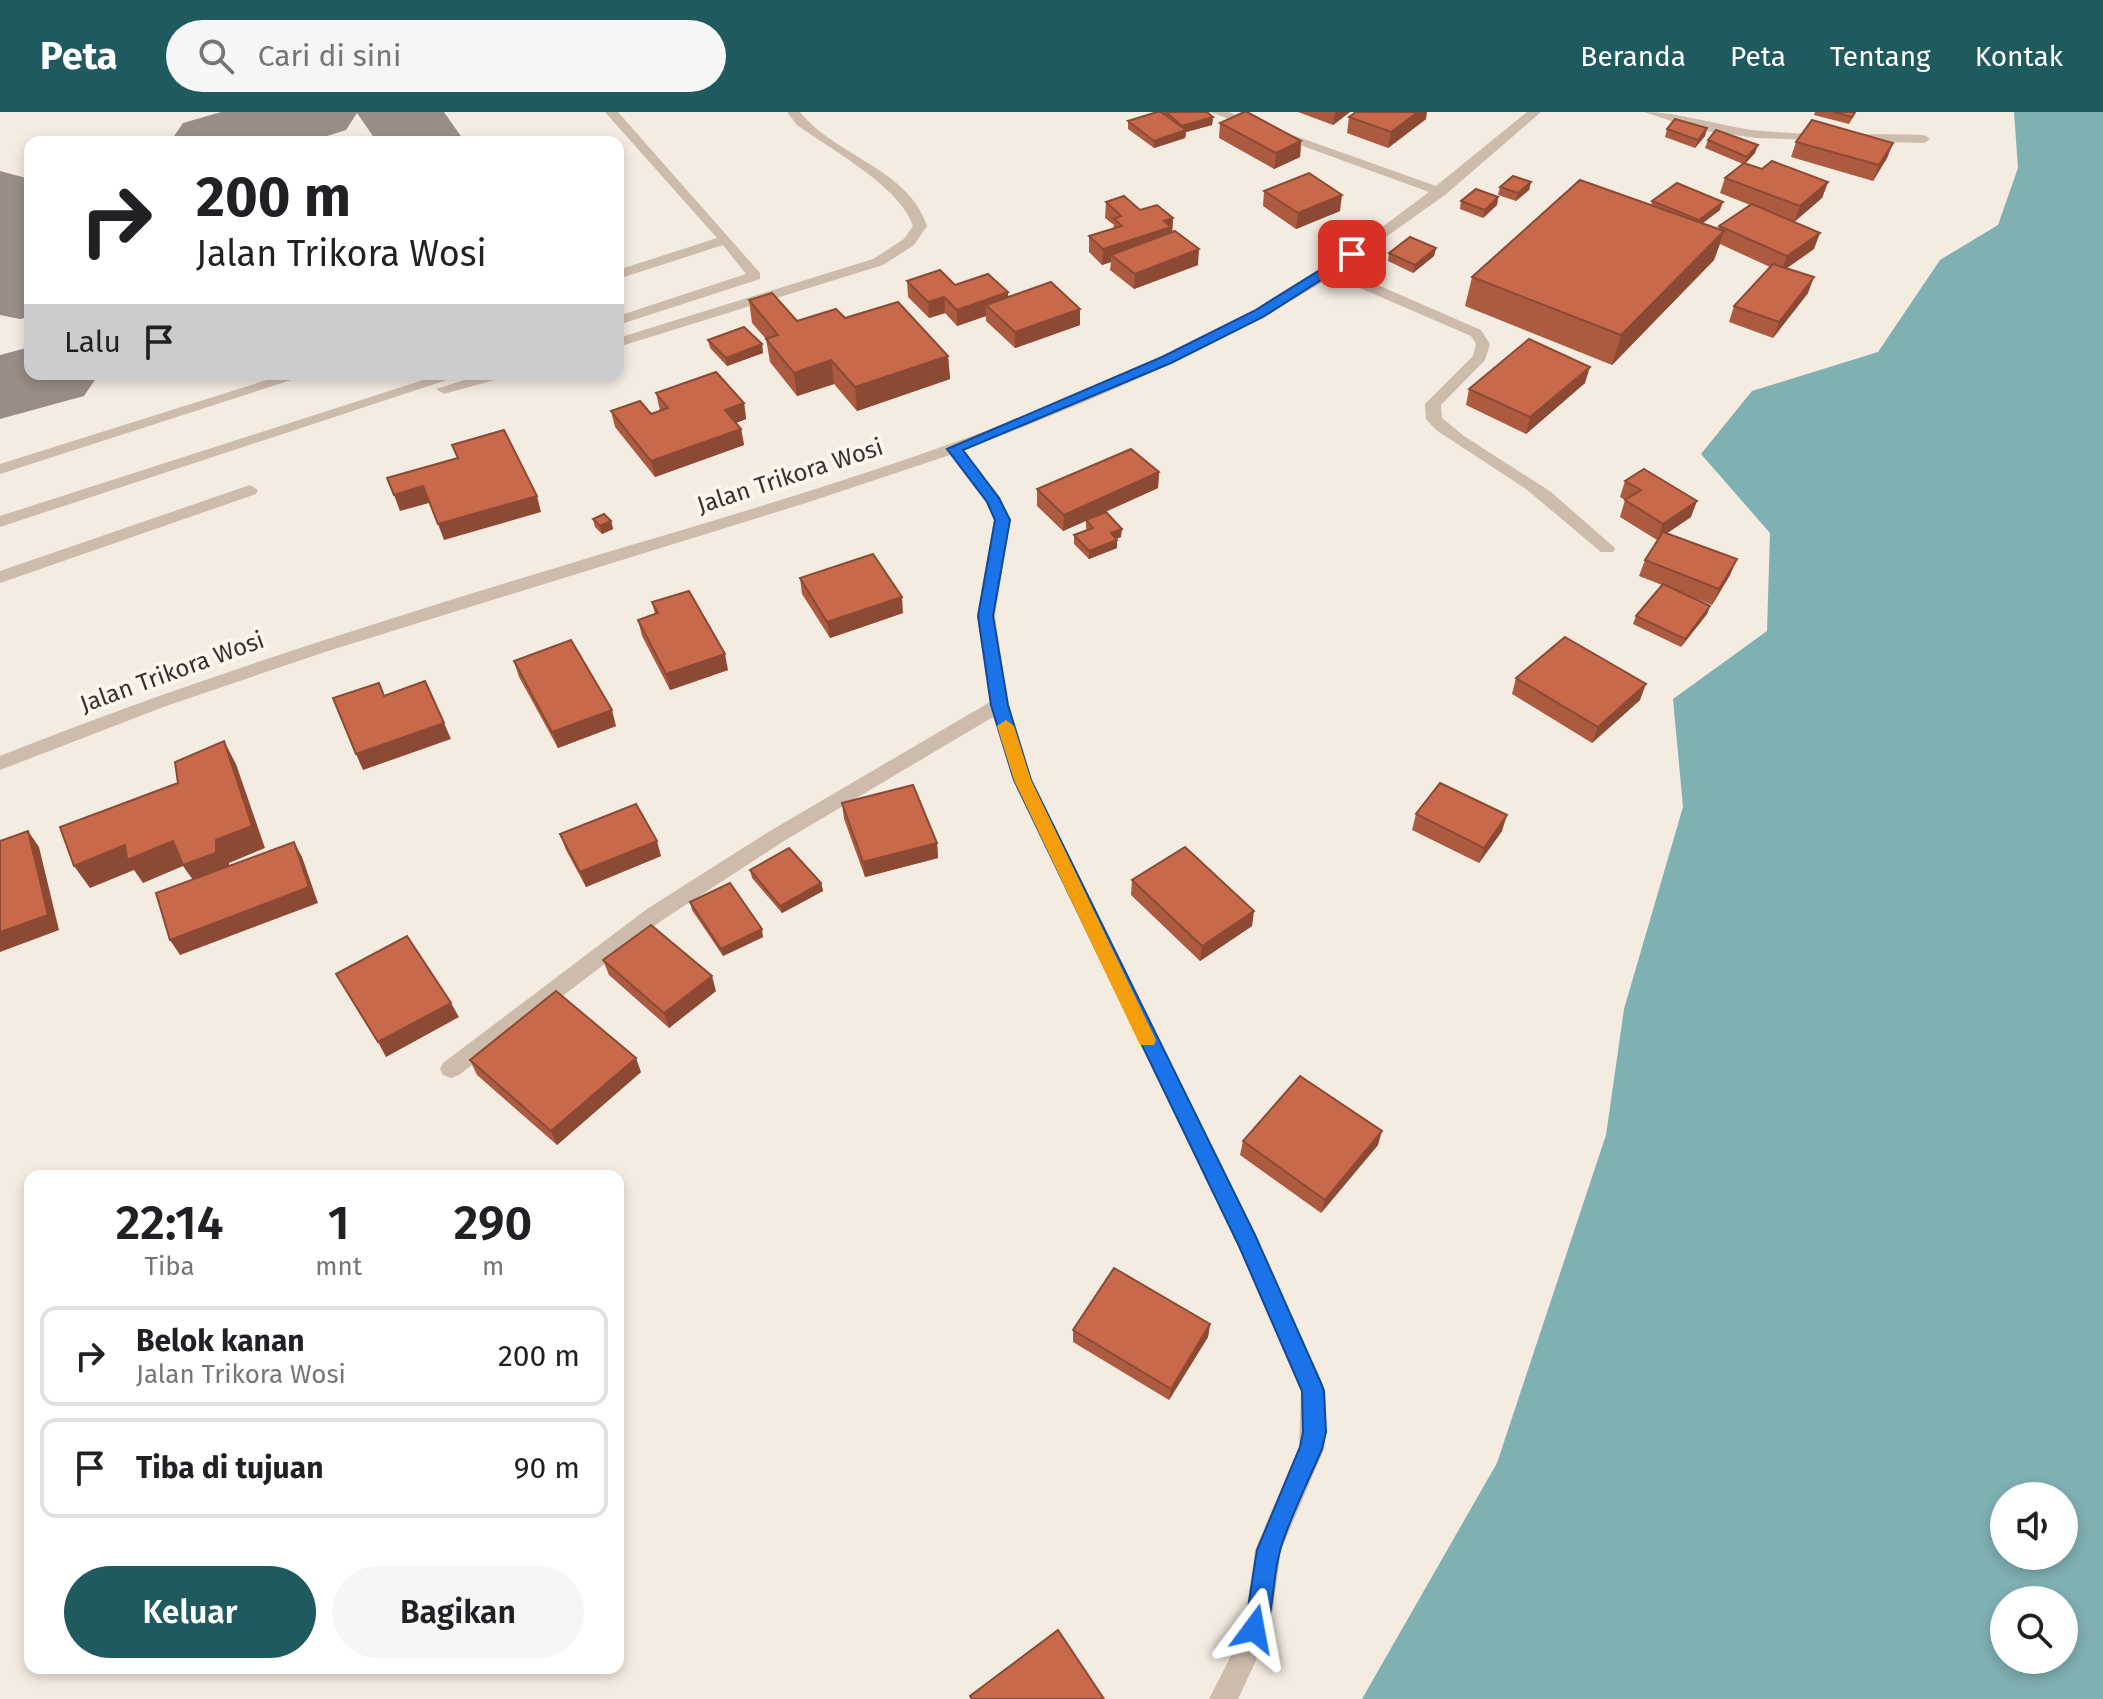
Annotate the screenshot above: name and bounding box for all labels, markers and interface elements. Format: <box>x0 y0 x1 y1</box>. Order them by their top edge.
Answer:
search box <box>166 20 726 92</box>
text: Peta <box>40 33 118 79</box>
icon: search <box>194 34 238 78</box>
text: Cari di sini <box>258 38 401 74</box>
text: Beranda <box>1580 40 1686 73</box>
text: Peta <box>1730 40 1786 73</box>
text: Tentang <box>1830 40 1931 73</box>
text: Kontak <box>1975 40 2063 73</box>
text: 200 m <box>196 164 351 231</box>
icon: right <box>64 168 168 272</box>
pin <box>1318 220 1386 288</box>
text: Jalan Trikora Wosi <box>196 232 487 276</box>
icon: arrive <box>1330 232 1374 276</box>
icon: arrive <box>137 320 181 364</box>
text: Lalu <box>64 324 121 360</box>
street label: Jalan Trikora Wosi <box>694 433 886 519</box>
street label: Jalan Trikora Wosi <box>76 626 268 718</box>
text: 22:14 <box>116 1194 223 1252</box>
text: 1 <box>328 1194 350 1252</box>
text: 290 <box>454 1194 532 1252</box>
text: Tiba <box>145 1251 195 1282</box>
text: mnt <box>315 1251 362 1282</box>
text: m <box>482 1251 504 1282</box>
text: Belok kanan <box>136 1323 305 1359</box>
icon: right <box>68 1334 112 1378</box>
text: 200 m <box>498 1338 580 1374</box>
text: Jalan Trikora Wosi <box>136 1359 346 1390</box>
icon: arrive <box>68 1446 112 1490</box>
text: Tiba di tujuan <box>136 1450 323 1486</box>
text: 90 m <box>514 1450 580 1486</box>
map controls <box>1990 1482 2078 1674</box>
button: sound <box>1990 1482 2078 1570</box>
button: Keluar <box>64 1566 316 1658</box>
button: Bagikan <box>332 1566 584 1658</box>
button: search <box>1990 1586 2078 1674</box>
position arrow <box>1212 1587 1296 1671</box>

